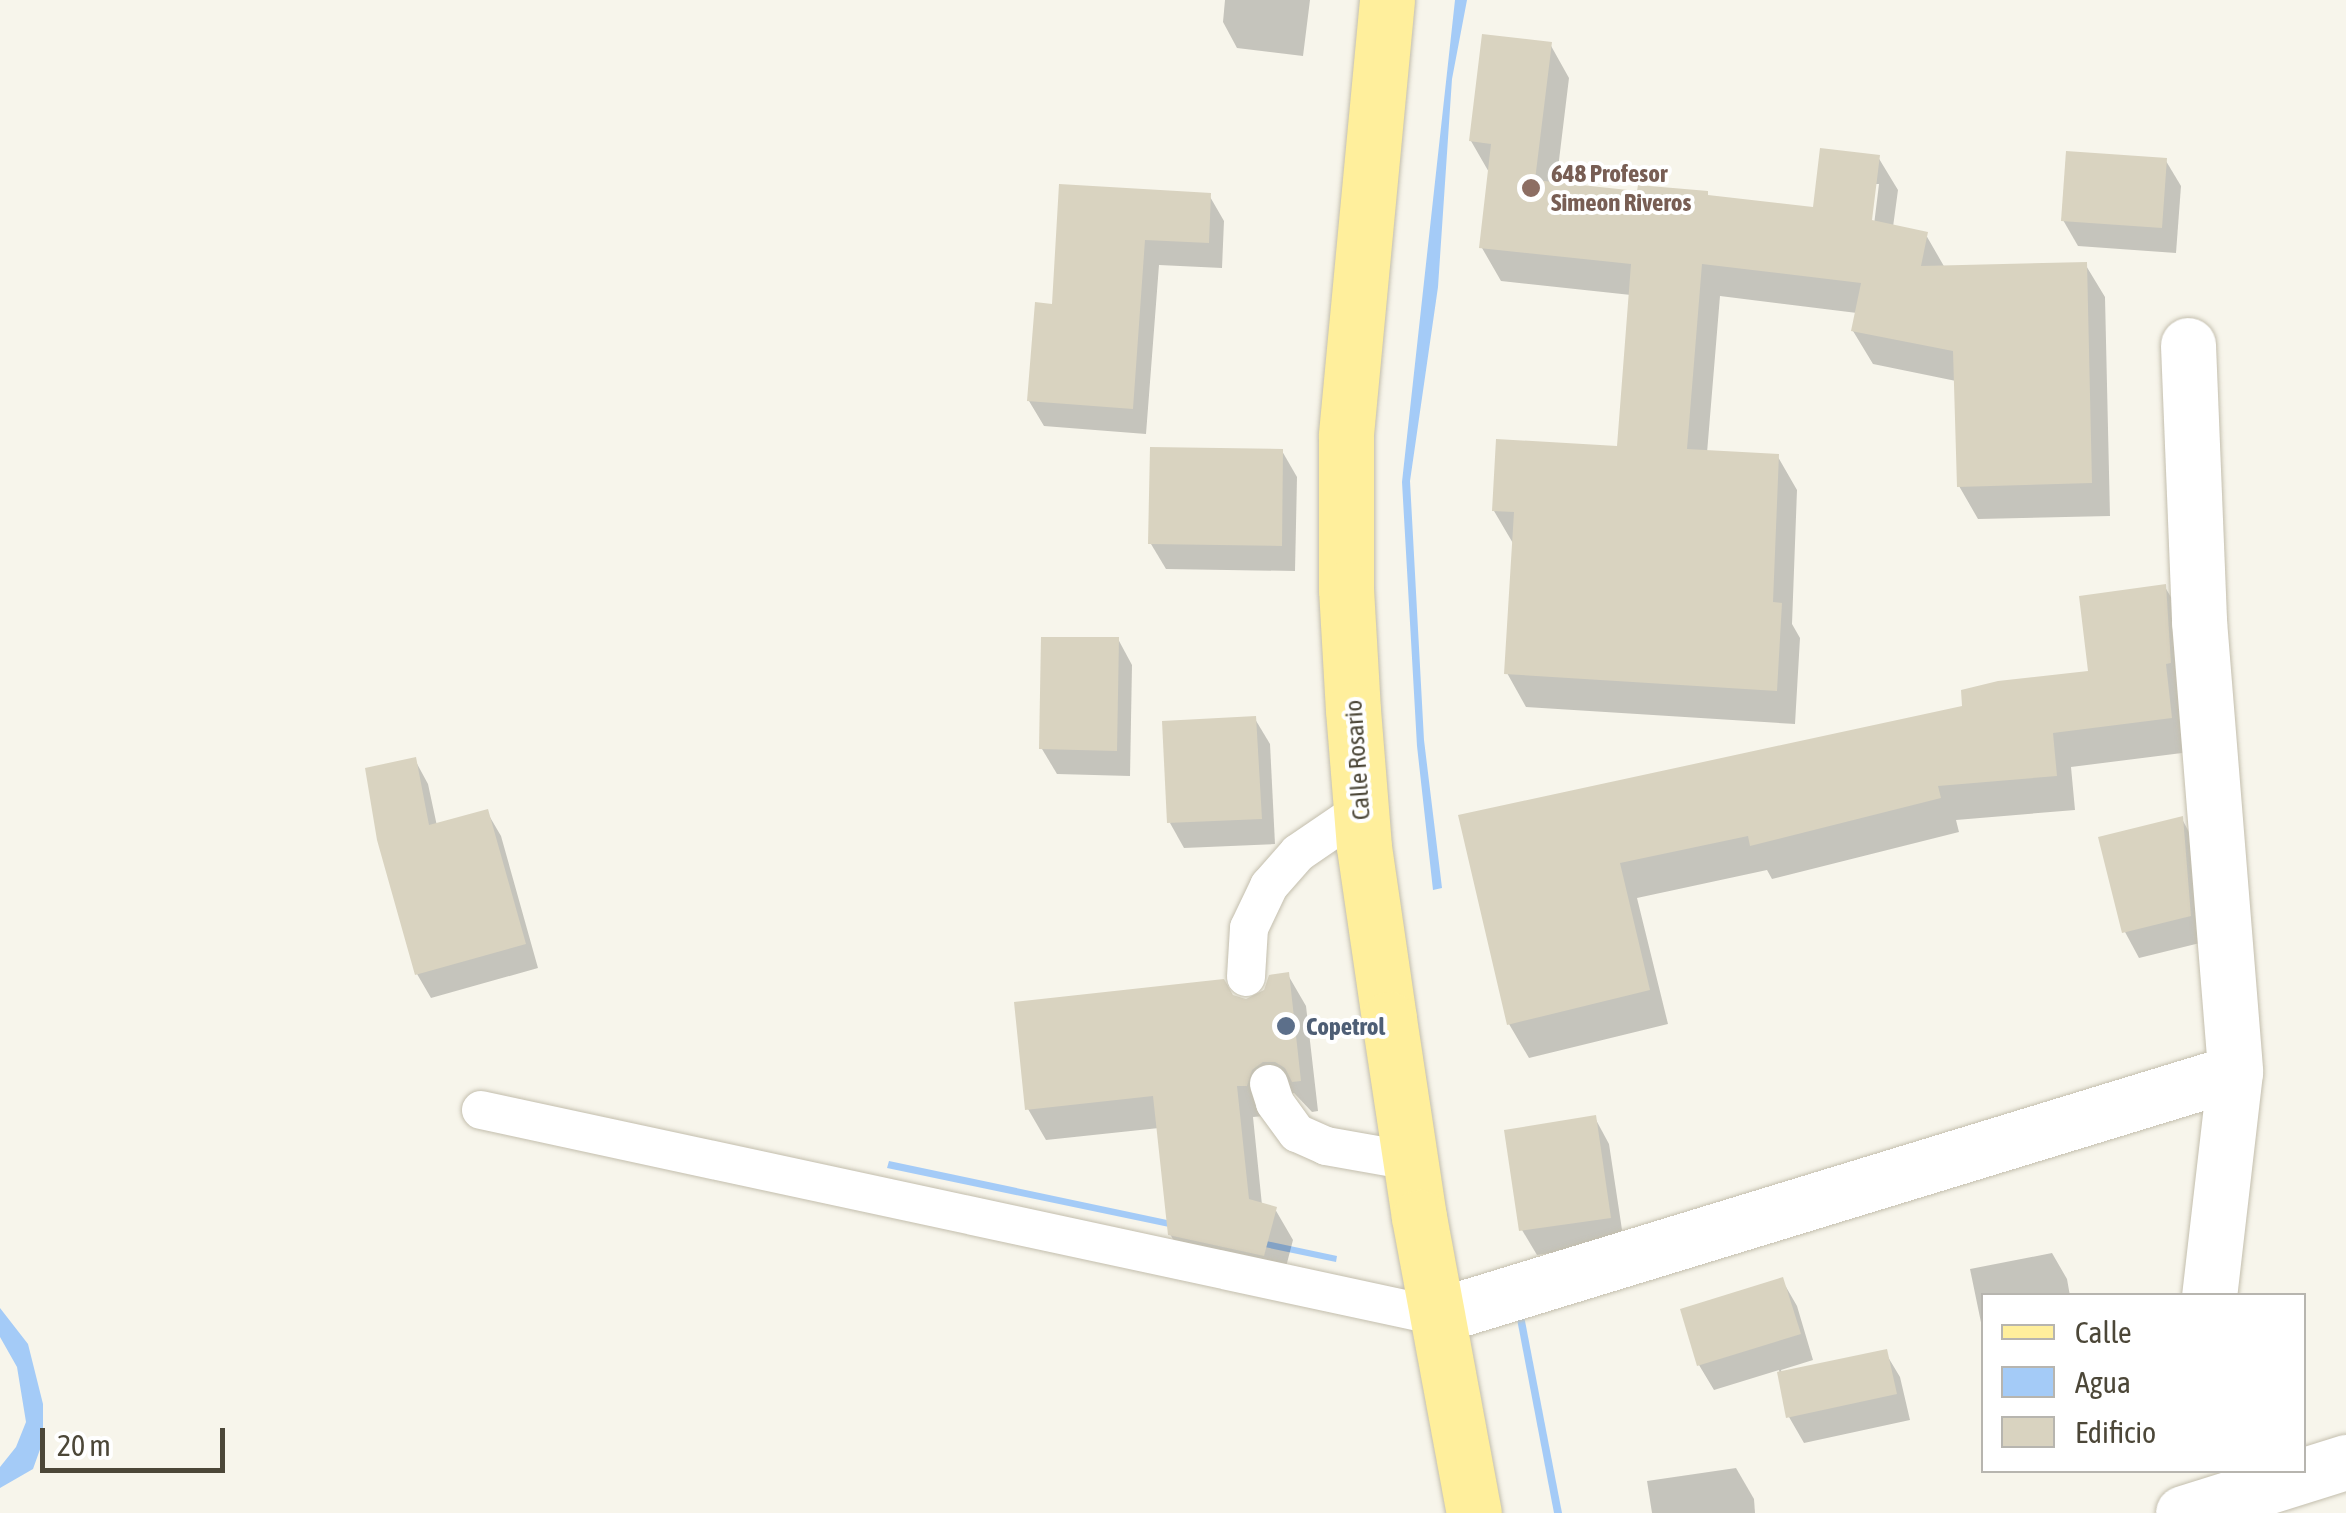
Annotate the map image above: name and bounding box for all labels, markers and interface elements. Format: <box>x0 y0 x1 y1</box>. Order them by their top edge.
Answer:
place label: 648 Profesor Simeon Riveros <box>1551 159 1691 218</box>
marker: 648 Profesor Simeon Riveros <box>1520 177 1542 199</box>
street label: Calle Rosario <box>1338 699 1376 821</box>
place label: Copetrol <box>1306 1011 1385 1041</box>
marker: Copetrol <box>1275 1015 1297 1037</box>
legend <box>1981 1293 2306 1473</box>
text: Calle <box>2075 1315 2132 1349</box>
text: Agua <box>2075 1365 2131 1399</box>
scale bar <box>45 1408 230 1470</box>
text: Edificio <box>2075 1415 2156 1449</box>
text: 20 m <box>57 1428 111 1462</box>

